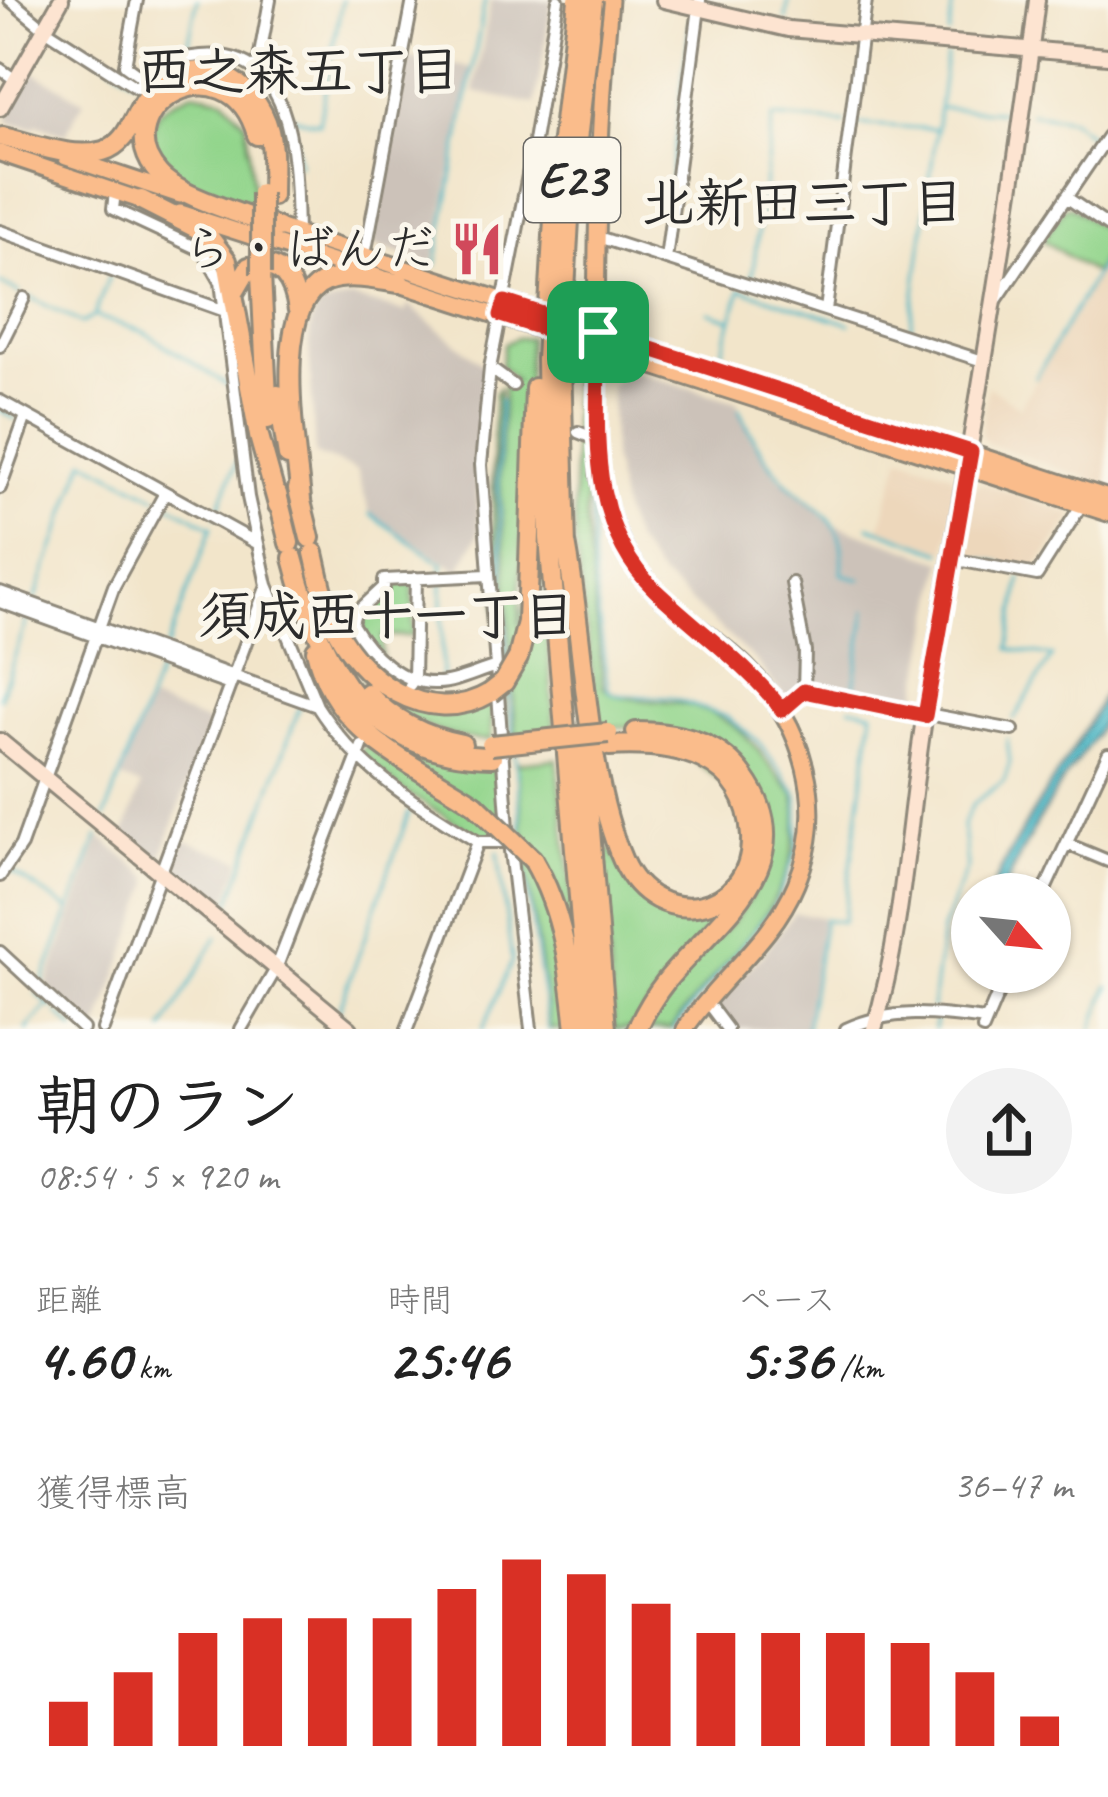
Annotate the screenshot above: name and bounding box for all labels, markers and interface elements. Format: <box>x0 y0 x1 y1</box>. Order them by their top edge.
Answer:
district label: 西之森五丁目 <box>137 37 461 105</box>
road number: E23 <box>524 138 620 222</box>
district label: 北新田三丁目 <box>641 169 965 237</box>
place label: ら・ばんだ <box>182 217 437 281</box>
restaurant icon: ら・ばんだ <box>448 220 506 278</box>
pin <box>547 281 649 383</box>
icon: arrive <box>565 299 631 365</box>
district label: 須成西十一丁目 <box>198 582 576 650</box>
north arrow <box>951 873 1071 993</box>
map controls <box>951 873 1071 993</box>
text: 朝のラン <box>36 1065 300 1148</box>
button: share <box>946 1068 1072 1194</box>
text: 08:54 · 5 × 920 m <box>36 1152 278 1201</box>
text: 距離 <box>36 1279 102 1321</box>
text: 時間 <box>387 1279 453 1321</box>
text: ペース <box>739 1279 836 1321</box>
text: 4.60 <box>36 1321 130 1397</box>
text: 25:46 <box>387 1321 508 1397</box>
text: 5:36 <box>739 1321 832 1397</box>
text: km <box>130 1347 170 1389</box>
text: /km <box>832 1347 883 1389</box>
text: 36–47 m <box>953 1461 1072 1510</box>
text: 獲得標高 <box>36 1469 192 1518</box>

